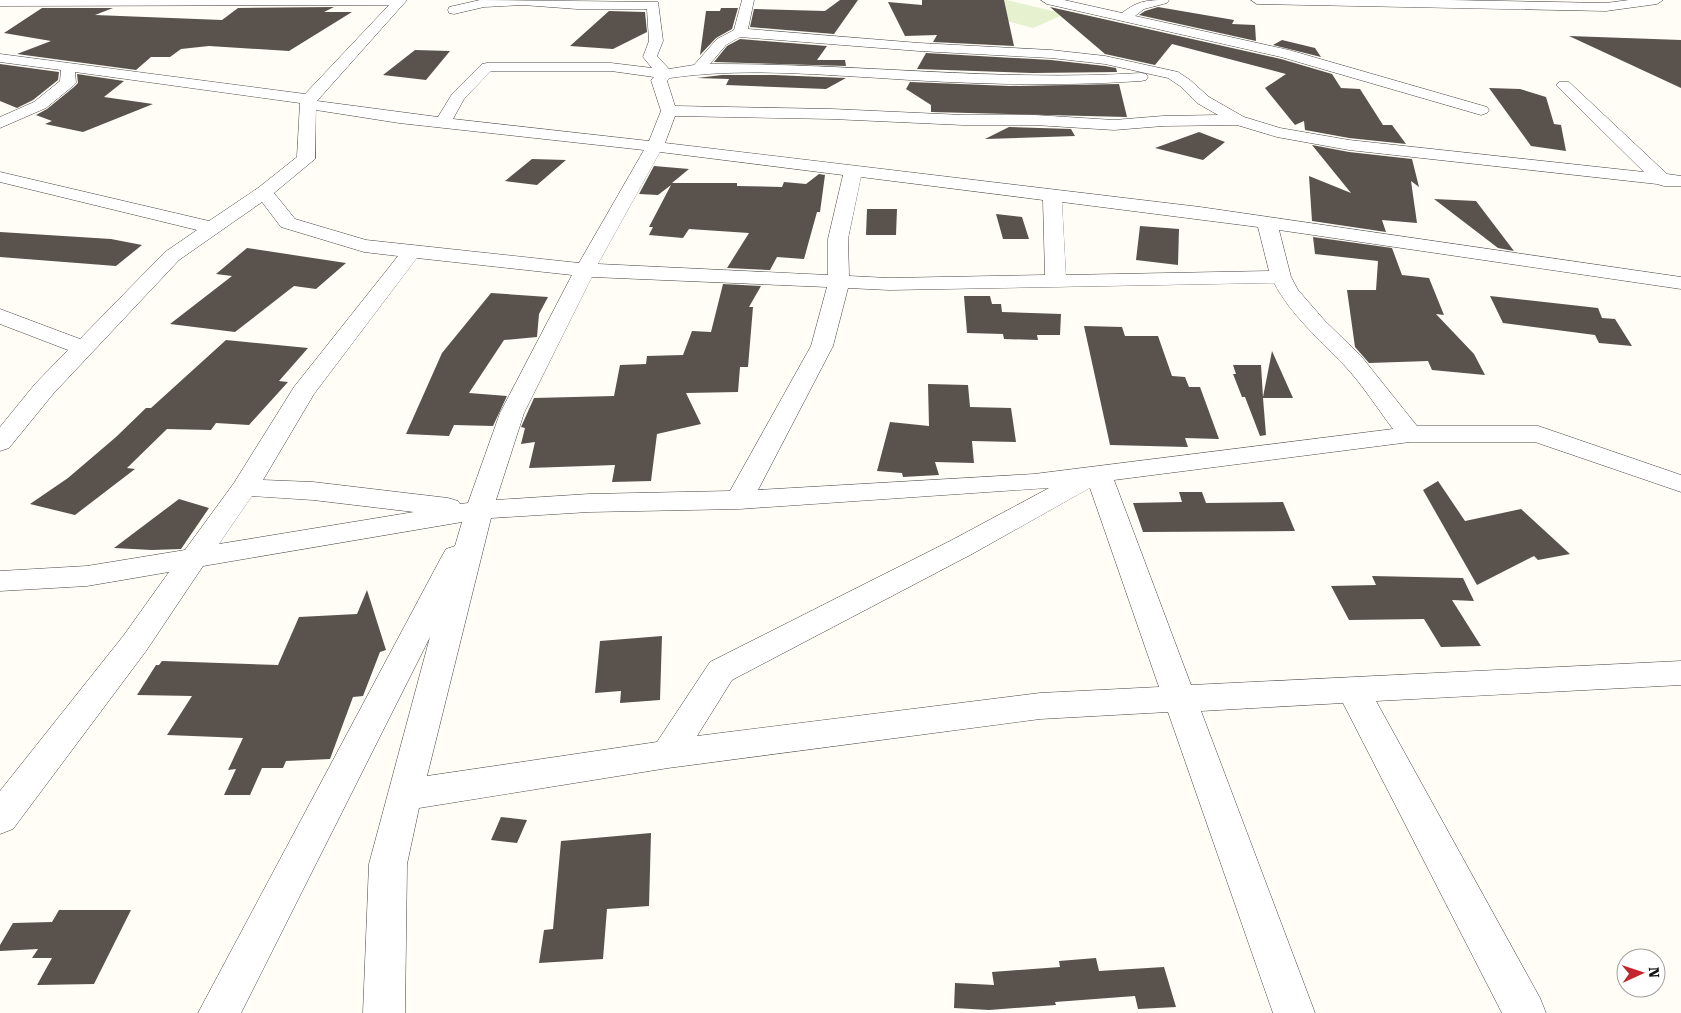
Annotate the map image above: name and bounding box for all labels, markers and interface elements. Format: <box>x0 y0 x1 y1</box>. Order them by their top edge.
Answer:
north arrow <box>1616 948 1666 998</box>
text: N <box>1646 967 1662 978</box>

